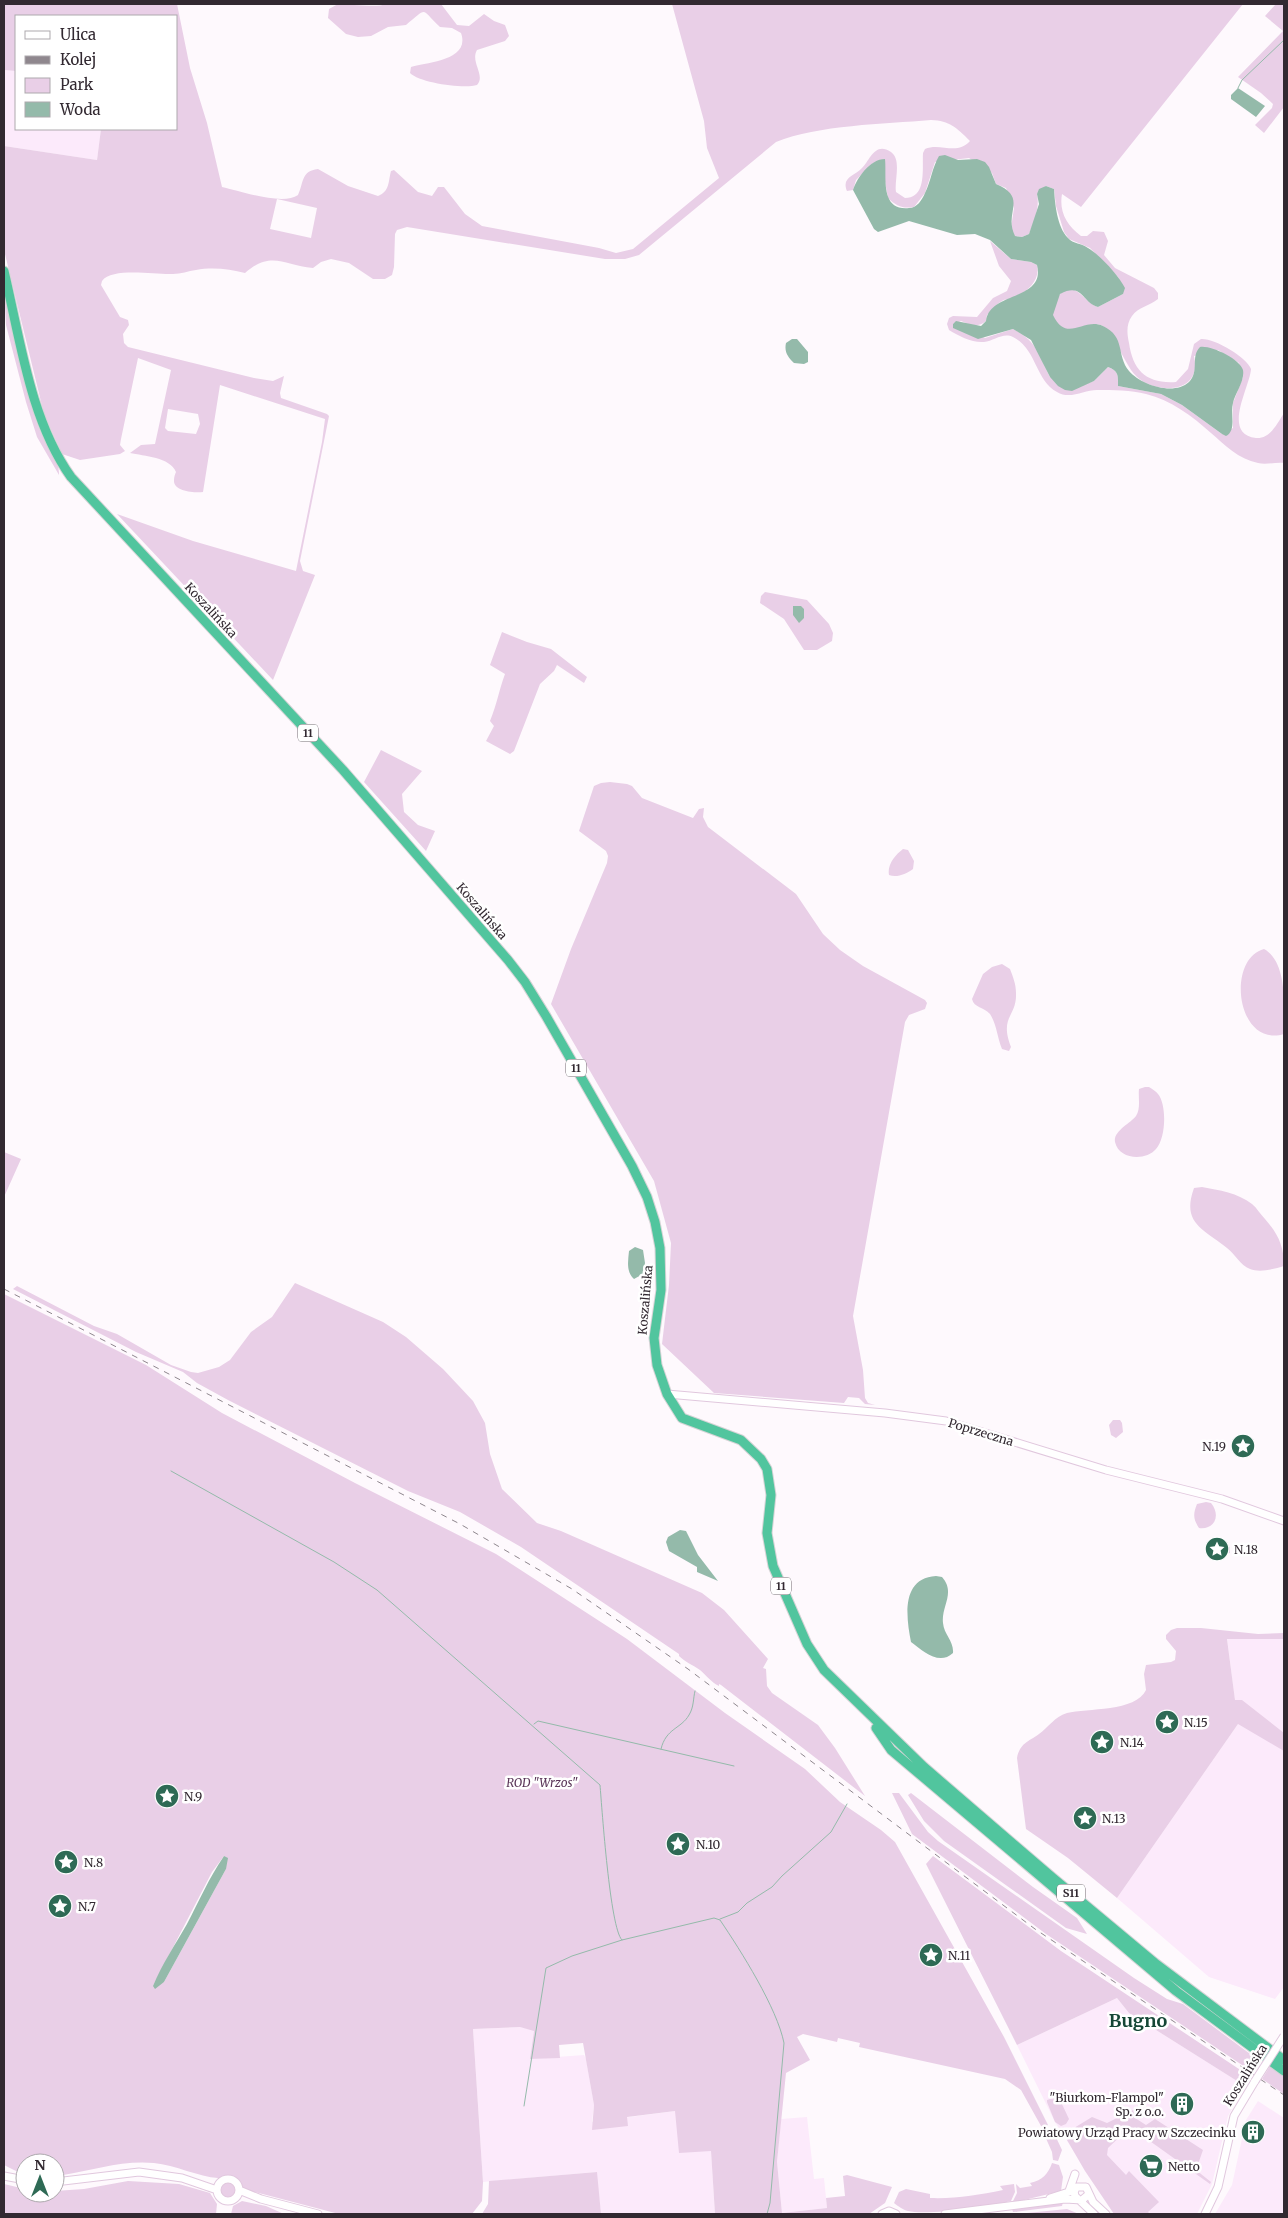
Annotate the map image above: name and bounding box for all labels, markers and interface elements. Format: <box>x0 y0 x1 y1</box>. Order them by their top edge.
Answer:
legend <box>15 15 178 130</box>
text: Ulica <box>60 25 96 44</box>
text: Kolej <box>60 50 96 69</box>
text: Park <box>60 75 94 94</box>
text: Woda <box>59 100 101 119</box>
street label: Koszalińska <box>182 579 241 641</box>
road number: 11 <box>298 724 318 741</box>
street label: Koszalińska <box>453 880 511 943</box>
road number: 11 <box>566 1060 586 1076</box>
street label: Koszalińska <box>634 1264 656 1335</box>
street label: Poprzeczna <box>947 1415 1016 1449</box>
place icon: N.19 <box>1230 1433 1256 1459</box>
place label: N.19 <box>1202 1439 1226 1454</box>
place icon: N.18 <box>1204 1536 1230 1562</box>
place label: N.18 <box>1234 1542 1258 1557</box>
road number: 11 <box>771 1578 791 1594</box>
place icon: N.15 <box>1154 1709 1180 1735</box>
place label: N.15 <box>1184 1715 1208 1730</box>
place icon: N.14 <box>1089 1729 1115 1755</box>
place label: N.14 <box>1120 1735 1144 1750</box>
park label: ROD "Wrzos" <box>506 1775 578 1790</box>
place icon: N.9 <box>154 1783 180 1809</box>
place label: N.9 <box>184 1789 202 1804</box>
place icon: N.13 <box>1072 1805 1098 1831</box>
place label: N.13 <box>1102 1811 1126 1826</box>
place icon: N.10 <box>665 1831 691 1857</box>
place label: N.10 <box>696 1837 721 1852</box>
place icon: N.8 <box>53 1849 79 1875</box>
place label: N.8 <box>84 1855 103 1870</box>
road number: S11 <box>1057 1885 1085 1902</box>
place icon: N.7 <box>47 1893 73 1919</box>
place label: N.7 <box>78 1899 96 1914</box>
place icon: N.11 <box>918 1942 944 1968</box>
place label: N.11 <box>948 1948 971 1963</box>
district label: Bugno <box>1109 2009 1167 2032</box>
street label: Koszalińska <box>1220 2041 1270 2109</box>
place label: "Biurkom-Flampol" Sp. z o.o. <box>1050 2090 1164 2119</box>
building icon: "Biurkom-Flampol" Sp. z o.o. <box>1169 2091 1195 2117</box>
building icon: Powiatowy Urząd Pracy w Szczecinku <box>1240 2119 1266 2145</box>
place label: Powiatowy Urząd Pracy w Szczecinku <box>1018 2125 1236 2140</box>
north arrow <box>15 2153 65 2203</box>
supermarket icon: Netto <box>1138 2153 1164 2179</box>
text: N <box>34 2156 46 2174</box>
place label: Netto <box>1168 2159 1200 2174</box>

